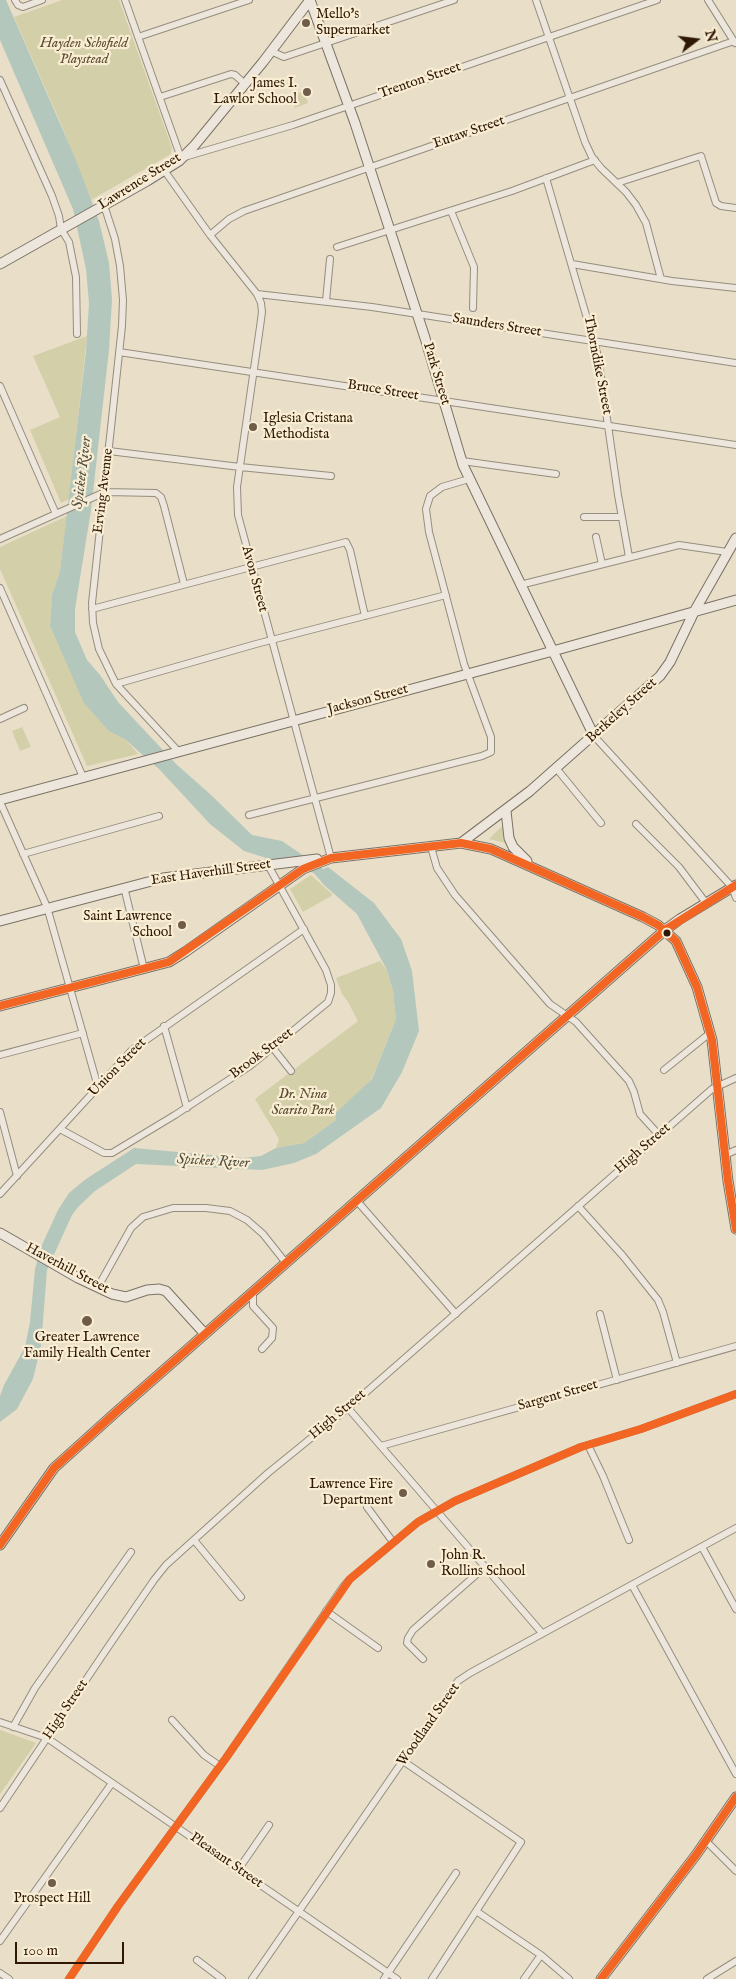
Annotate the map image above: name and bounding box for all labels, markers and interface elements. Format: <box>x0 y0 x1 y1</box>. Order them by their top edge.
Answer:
place label: Mello's Supermarket <box>316 7 390 40</box>
north arrow <box>671 15 721 65</box>
marker: Mello's Supermarket <box>300 17 312 29</box>
text: N <box>700 28 721 44</box>
park label: Hayden Schofield Playstead <box>40 36 128 68</box>
street label: Trenton Street <box>377 59 463 103</box>
place label: James I. Lawlor School <box>213 76 297 108</box>
marker: James I. Lawlor School <box>301 86 313 98</box>
street label: Eutaw Street <box>431 113 507 153</box>
street label: Lawrence Street <box>96 150 184 214</box>
street label: Saunders Street <box>451 311 543 341</box>
street label: Thorndike Street <box>579 314 615 416</box>
street label: Park Street <box>419 341 453 407</box>
street label: Bruce Street <box>346 377 420 405</box>
place label: Iglesia Cristana Methodista <box>263 411 353 444</box>
marker: Iglesia Cristana Methodista <box>247 421 259 433</box>
water label: Spicket River <box>70 436 96 510</box>
street label: Erving Avenue <box>90 447 118 535</box>
street label: Avon Street <box>237 544 271 614</box>
street label: Berkeley Street <box>583 675 661 747</box>
street label: Jackson Street <box>326 681 410 719</box>
street label: East Haverhill Street <box>150 856 272 890</box>
place label: Saint Lawrence School <box>83 909 172 942</box>
marker: Saint Lawrence School <box>176 919 188 931</box>
unlabelled marker <box>662 928 672 938</box>
street label: Brook Street <box>227 1025 297 1083</box>
street label: Union Street <box>86 1035 150 1101</box>
park label: Dr. Nina Scarito Park <box>271 1087 335 1120</box>
street label: High Street <box>612 1120 674 1178</box>
water label: Spicket River <box>176 1151 250 1173</box>
street label: Haverhill Street <box>22 1240 112 1298</box>
marker: Greater Lawrence Family Health Center <box>80 1314 94 1328</box>
place label: Greater Lawrence Family Health Center <box>24 1330 150 1362</box>
street label: Sargent Street <box>516 1377 600 1415</box>
street label: High Street <box>306 1387 370 1443</box>
place label: Lawrence Fire Department <box>309 1477 393 1510</box>
marker: Lawrence Fire Department <box>397 1487 409 1499</box>
place label: John R. Rollins School <box>441 1548 525 1580</box>
marker: John R. Rollins School <box>425 1558 437 1570</box>
street label: High Street <box>40 1677 92 1743</box>
street label: Woodland Street <box>394 1680 464 1770</box>
street label: Pleasant Street <box>186 1830 266 1892</box>
marker: Prospect Hill <box>46 1877 58 1889</box>
place label: Prospect Hill <box>13 1891 91 1907</box>
scale bar <box>18 1932 126 1964</box>
text: 100 m <box>23 1941 58 1960</box>

